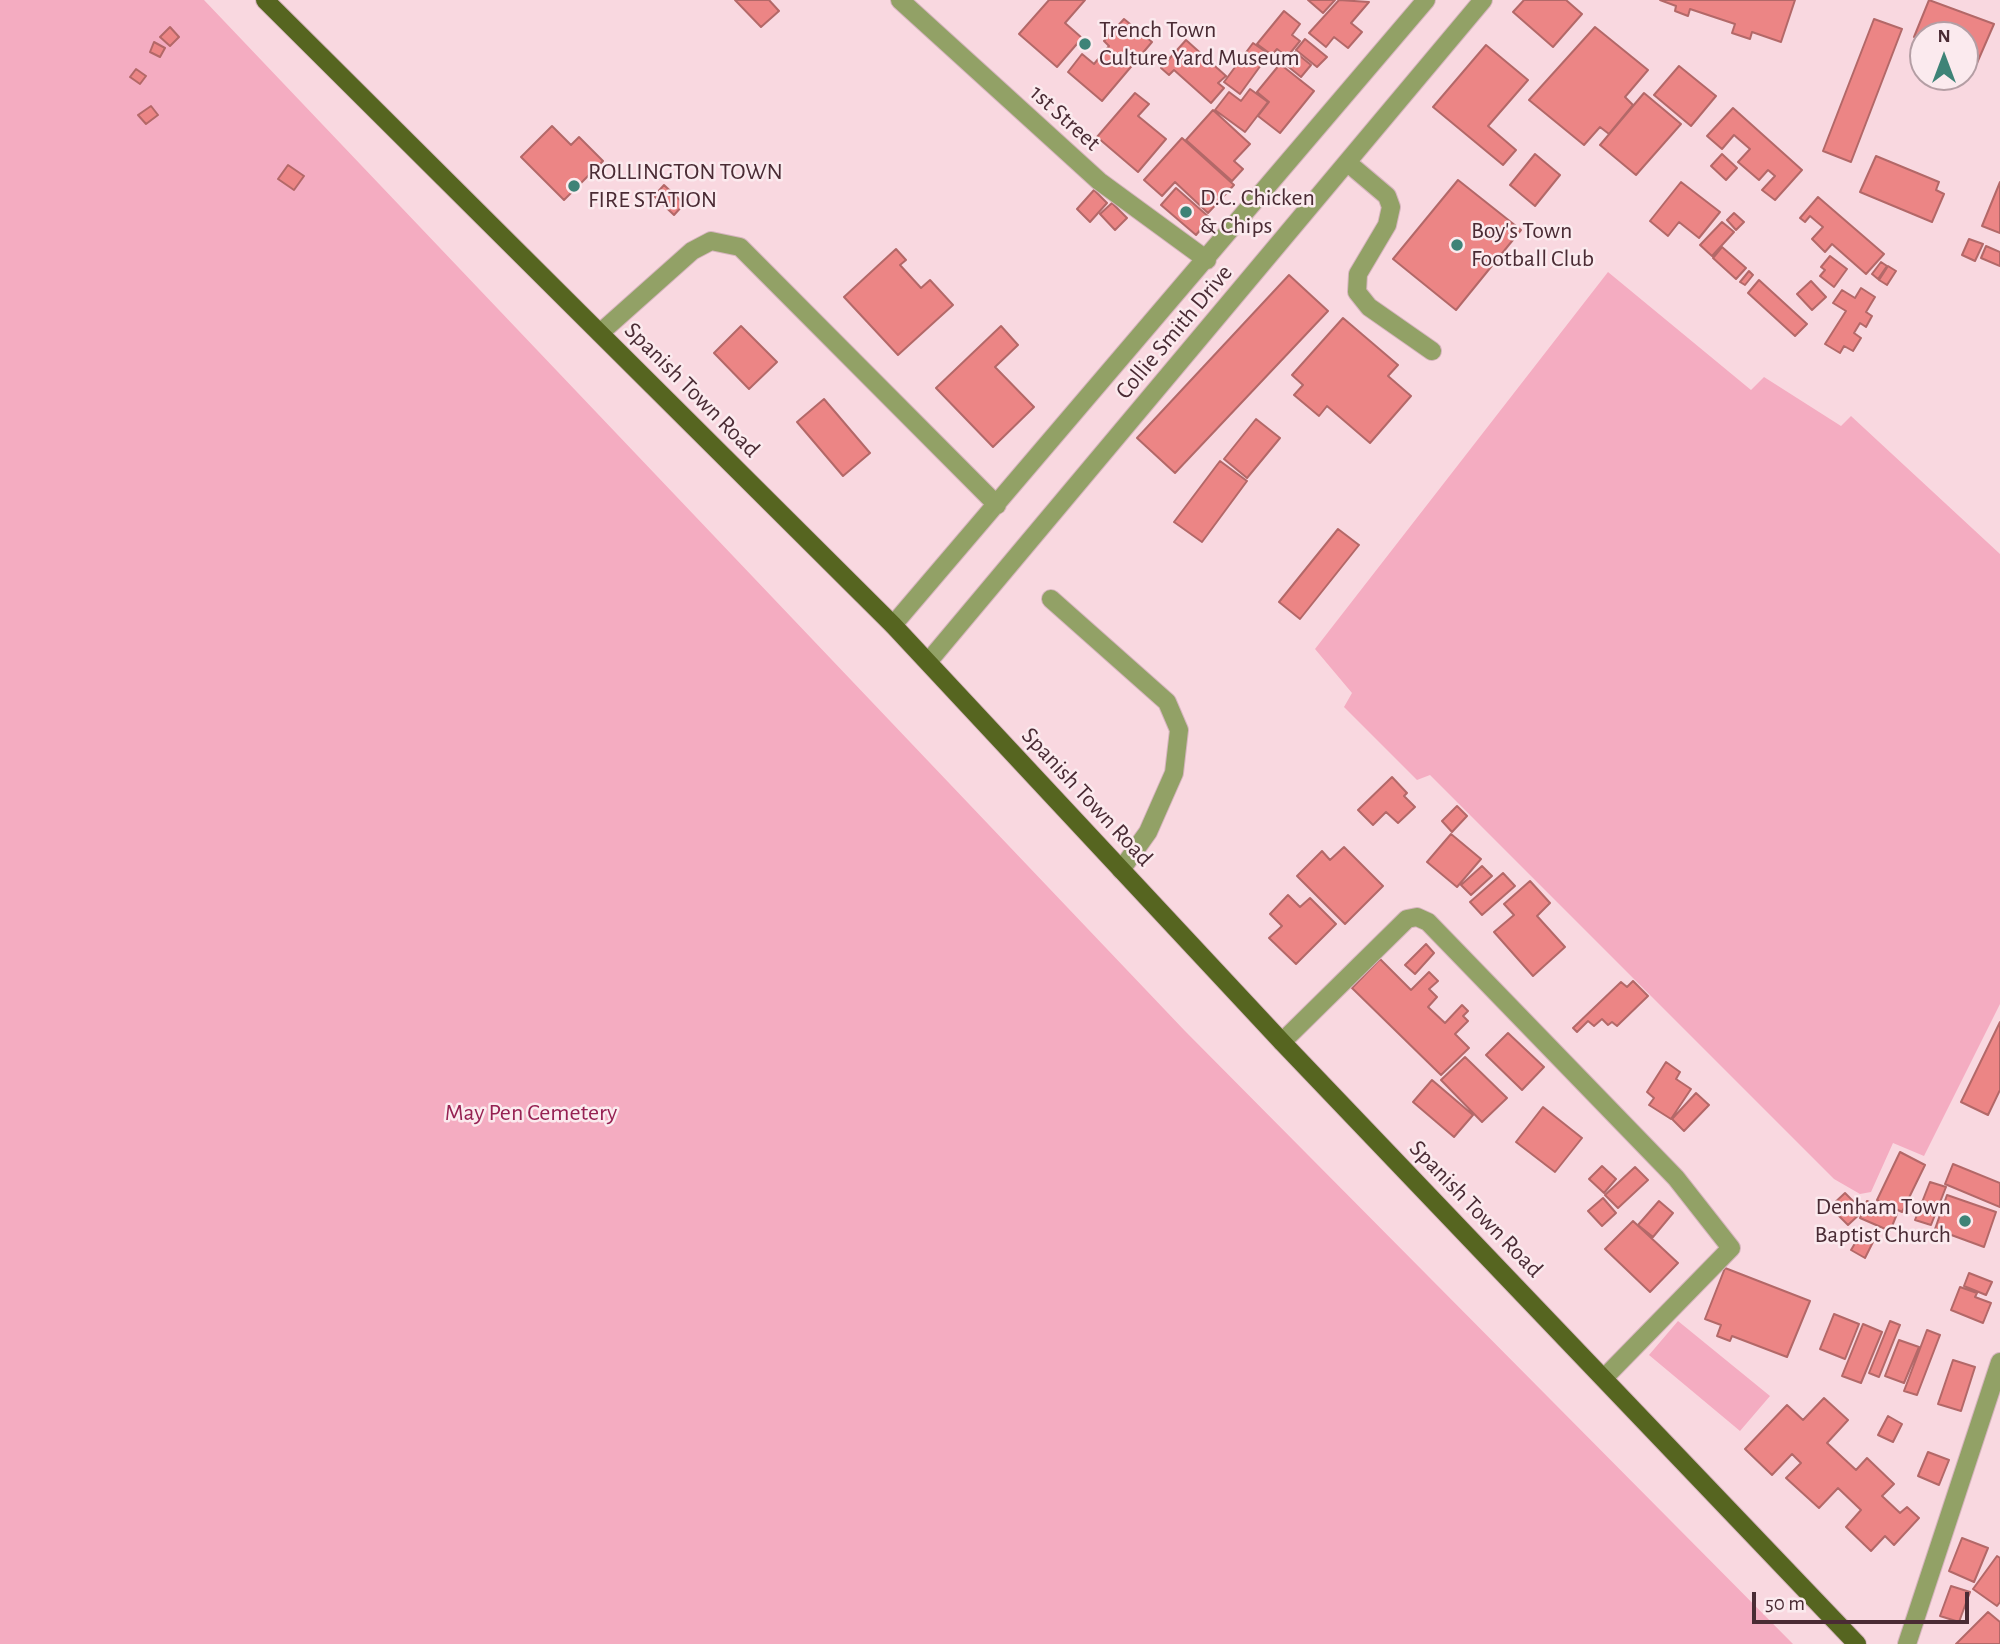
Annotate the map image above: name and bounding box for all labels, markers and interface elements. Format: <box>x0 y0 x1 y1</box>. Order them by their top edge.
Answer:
place label: Trench Town Culture Yard Museum <box>1099 16 1300 72</box>
north arrow <box>1909 21 1979 91</box>
text: N <box>1937 27 1951 46</box>
marker: Trench Town Culture Yard Museum <box>1077 36 1093 52</box>
street label: 1st Street <box>1024 79 1106 157</box>
place label: ROLLINGTON TOWN FIRE STATION <box>588 158 783 214</box>
marker: ROLLINGTON TOWN FIRE STATION <box>566 178 582 194</box>
place label: D.C. Chicken & Chips <box>1200 184 1315 240</box>
marker: D.C. Chicken & Chips <box>1178 204 1194 220</box>
place label: Boy's Town Football Club <box>1471 217 1594 273</box>
marker: Boy's Town Football Club <box>1449 237 1465 253</box>
street label: Collie Smith Drive <box>1109 259 1239 405</box>
street label: Spanish Town Road <box>618 316 766 464</box>
street label: Spanish Town Road <box>1015 721 1159 873</box>
park label: May Pen Cemetery <box>445 1099 617 1127</box>
street label: Spanish Town Road <box>1403 1134 1549 1284</box>
place label: Denham Town Baptist Church <box>1814 1193 1951 1249</box>
marker: Denham Town Baptist Church <box>1957 1213 1973 1229</box>
scale bar <box>1755 1578 1972 1622</box>
text: 50 m <box>1765 1593 1805 1614</box>

